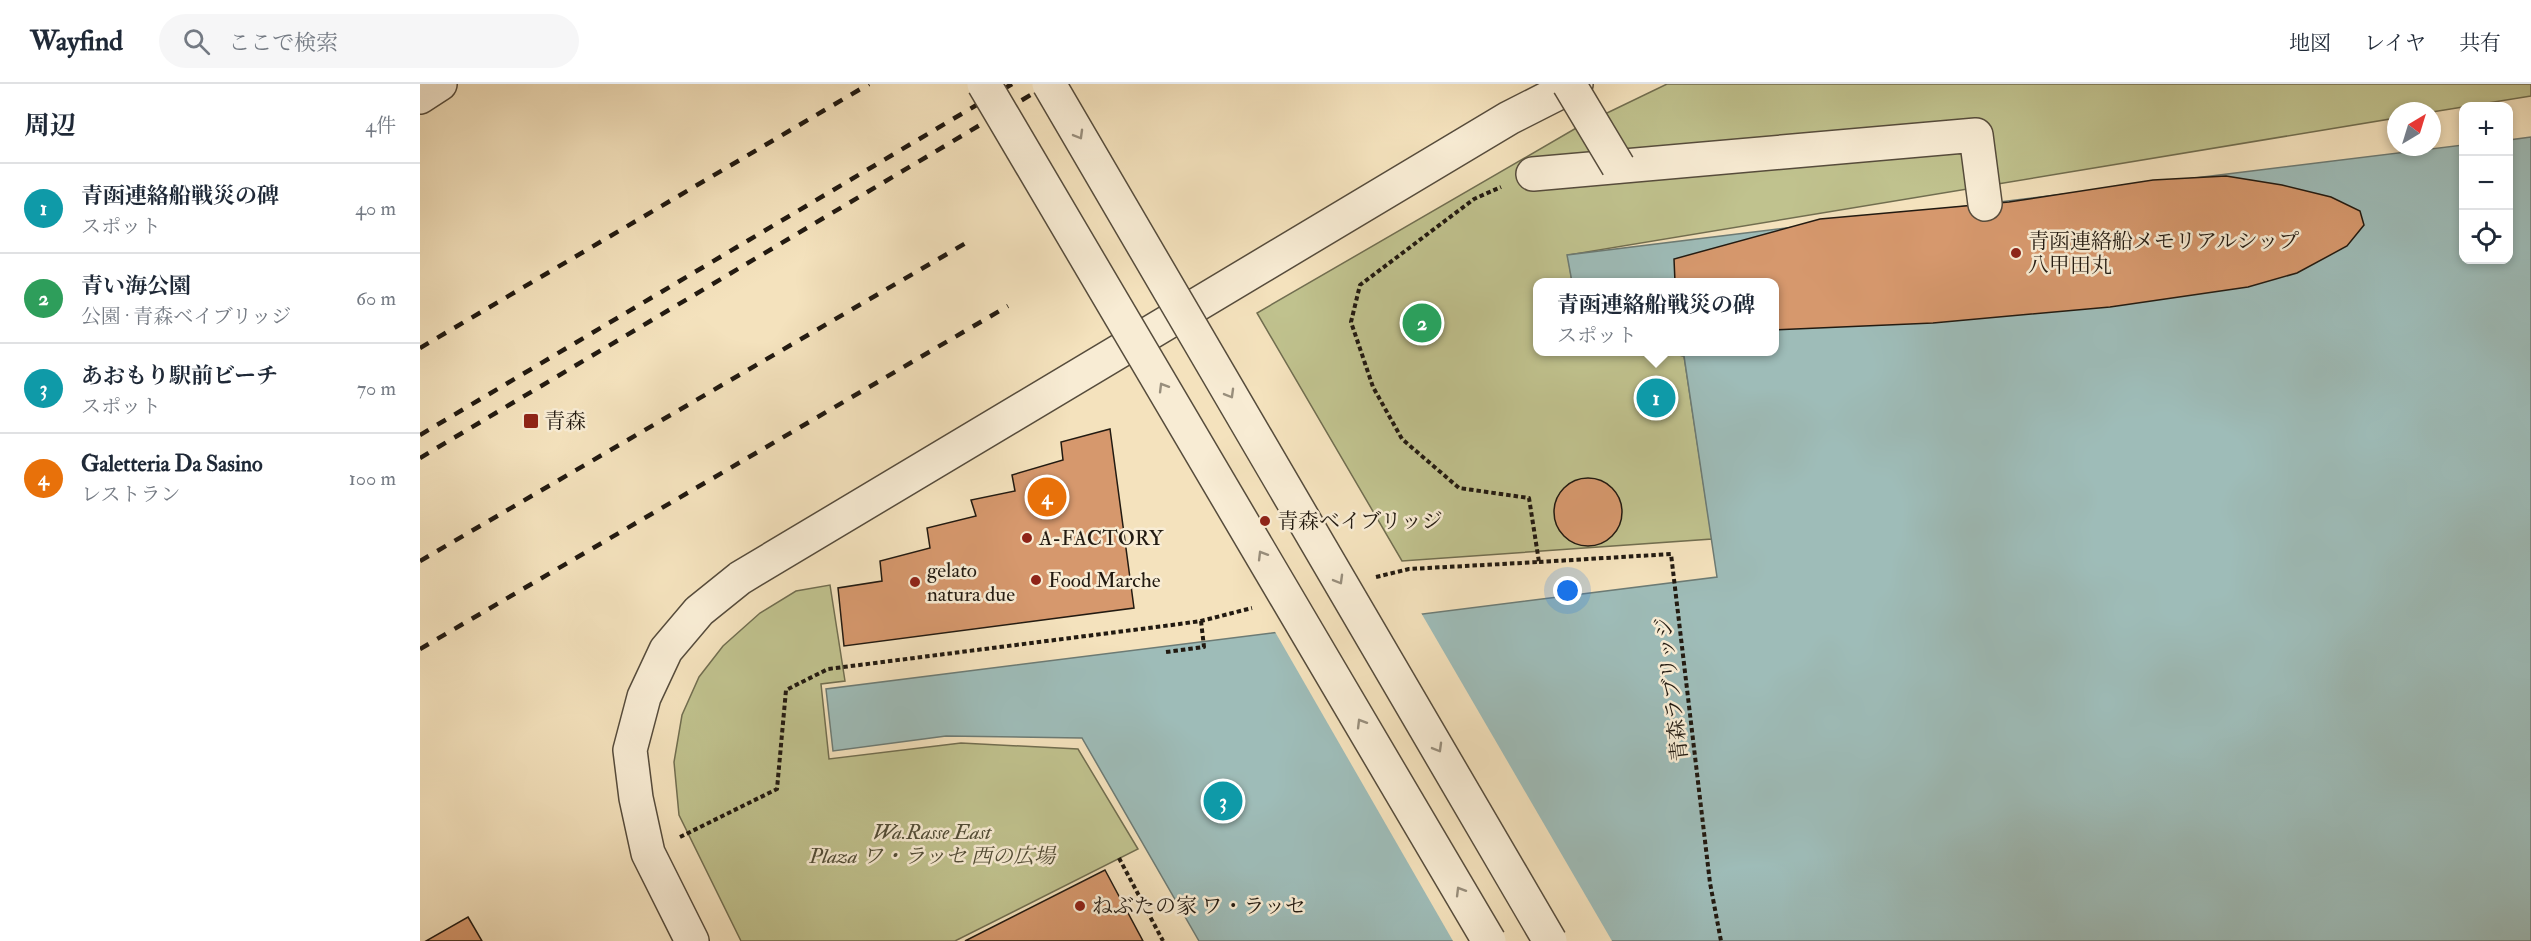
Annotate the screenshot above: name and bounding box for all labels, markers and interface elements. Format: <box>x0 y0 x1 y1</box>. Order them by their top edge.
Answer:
search box <box>159 14 579 68</box>
text: Wayfind <box>30 24 123 59</box>
icon: search <box>180 25 213 58</box>
text: ここで検索 <box>228 29 338 57</box>
text: 地図 <box>2289 30 2331 57</box>
text: レイヤ <box>2364 30 2426 57</box>
text: 共有 <box>2459 30 2501 57</box>
north arrow <box>2387 102 2441 156</box>
map controls <box>2459 102 2513 264</box>
button: + <box>2459 102 2513 156</box>
text: 周辺 <box>24 110 76 142</box>
text: 4件 <box>365 113 396 138</box>
one-way arrow <box>1072 128 1083 139</box>
button: − <box>2459 156 2513 210</box>
text: 青函連絡船戦災の碑 <box>81 182 279 210</box>
text: 1 <box>40 196 47 221</box>
text: 40 m <box>355 196 396 221</box>
button: locate <box>2459 210 2513 264</box>
text: スポット <box>81 214 161 239</box>
place label: 青函連絡船メモリアルシップ 八甲田丸 <box>2028 228 2299 279</box>
marker: 青函連絡船メモリアルシップ 八甲田丸 <box>2009 246 2023 260</box>
text: 青い海公園 <box>81 272 191 300</box>
popup <box>1533 278 1779 356</box>
text: 2 <box>38 286 49 311</box>
text: 60 m <box>356 286 396 311</box>
text: 青函連絡船戦災の碑 <box>1557 291 1755 319</box>
pin: 2 <box>1402 300 1442 346</box>
text: 公園 · 青森ベイブリッジ <box>81 304 291 329</box>
text: スポット <box>1557 323 1637 348</box>
text: あおもり駅前ビーチ <box>81 362 278 390</box>
text: 3 <box>40 376 47 401</box>
text: 70 m <box>357 376 396 401</box>
pin: 1 <box>1636 376 1676 420</box>
one-way arrow <box>1158 383 1170 393</box>
one-way arrow <box>1223 387 1235 398</box>
text: スポット <box>81 394 161 419</box>
place label: 青森 <box>544 408 586 435</box>
marker: 青森 <box>522 412 540 430</box>
text: Galetteria Da Sasino <box>81 450 263 478</box>
text: 4 <box>38 466 49 491</box>
text: 100 m <box>349 466 396 491</box>
pin: 4 <box>1028 474 1066 520</box>
text: レストラン <box>81 482 180 507</box>
place label: 青森ベイブリッジ <box>1277 508 1443 535</box>
marker: 青森ベイブリッジ <box>1258 514 1272 528</box>
place label: A-FACTORY <box>1038 525 1164 552</box>
marker: A-FACTORY <box>1020 531 1034 545</box>
one-way arrow <box>1257 551 1269 561</box>
place label: gelato natura due <box>927 557 1015 608</box>
place label: Food Marche <box>1048 567 1161 594</box>
marker: Food Marche <box>1029 573 1043 587</box>
one-way arrow <box>1332 574 1344 584</box>
marker: gelato natura due <box>908 575 922 589</box>
your location <box>1553 576 1582 605</box>
street label: 青森ラブリッジ <box>1650 615 1694 763</box>
one-way arrow <box>1356 719 1368 729</box>
one-way arrow <box>1430 742 1442 753</box>
pin: 3 <box>1204 778 1242 824</box>
park label: Wa.Rasse East Plaza ワ・ラッセ 西の広場 <box>808 819 1057 870</box>
one-way arrow <box>1455 887 1467 897</box>
place label: ねぶたの家 ワ・ラッセ <box>1092 893 1306 920</box>
marker: ねぶたの家 ワ・ラッセ <box>1073 899 1087 913</box>

